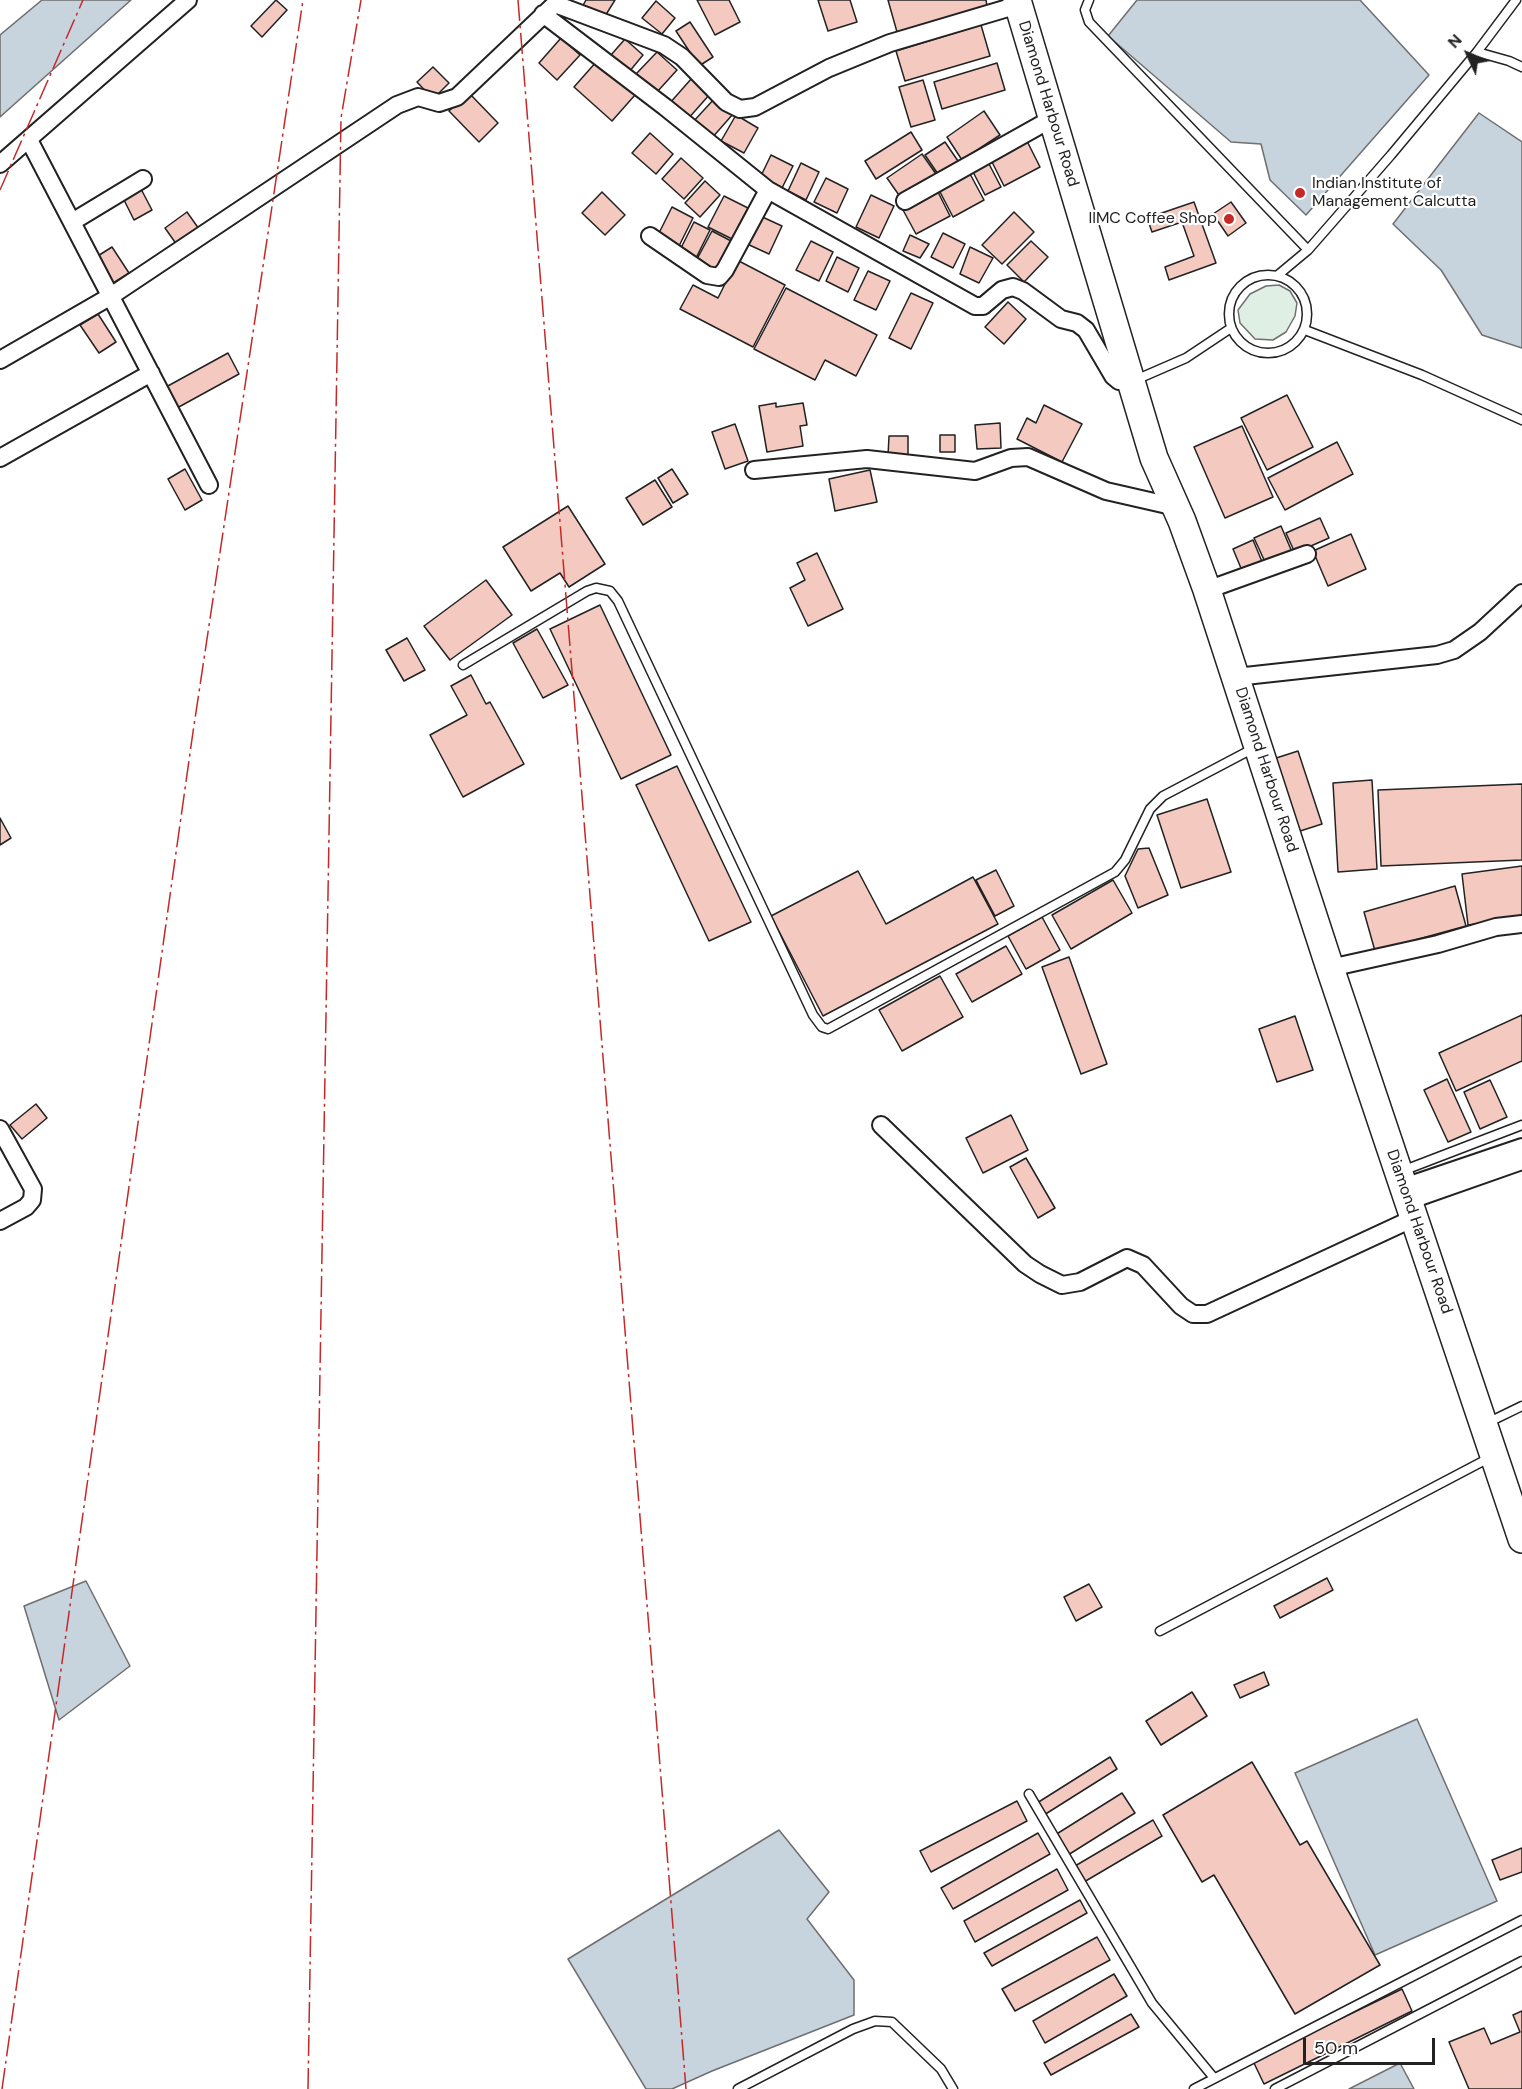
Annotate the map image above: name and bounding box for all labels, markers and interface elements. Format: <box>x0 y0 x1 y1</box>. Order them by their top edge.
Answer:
street label: Diamond Harbour Road <box>1014 19 1082 189</box>
north arrow <box>1438 24 1498 84</box>
text: N <box>1443 30 1466 53</box>
place label: Indian Institute of Management Calcutta <box>1312 174 1476 212</box>
marker: Indian Institute of Management Calcutta <box>1293 186 1307 200</box>
place label: IIMC Coffee Shop <box>1088 209 1217 229</box>
marker: IIMC Coffee Shop <box>1222 212 1236 226</box>
street label: Diamond Harbour Road <box>1230 685 1302 855</box>
street label: Diamond Harbour Road <box>1382 1147 1456 1317</box>
scale bar <box>1306 2026 1438 2064</box>
text: 50 m <box>1314 2036 1358 2060</box>

